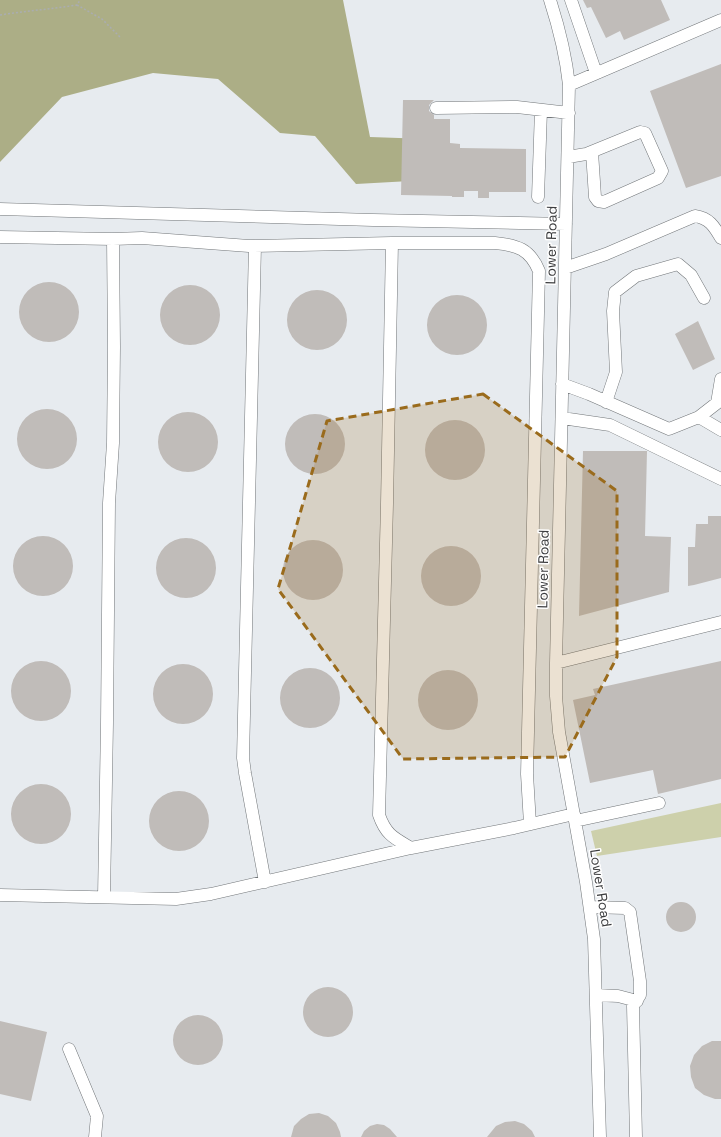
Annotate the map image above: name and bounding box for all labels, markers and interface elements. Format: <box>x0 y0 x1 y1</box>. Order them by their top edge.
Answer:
street label: Lower Road <box>541 205 561 285</box>
street label: Lower Road <box>533 529 553 609</box>
street label: Lower Road <box>586 848 616 928</box>

